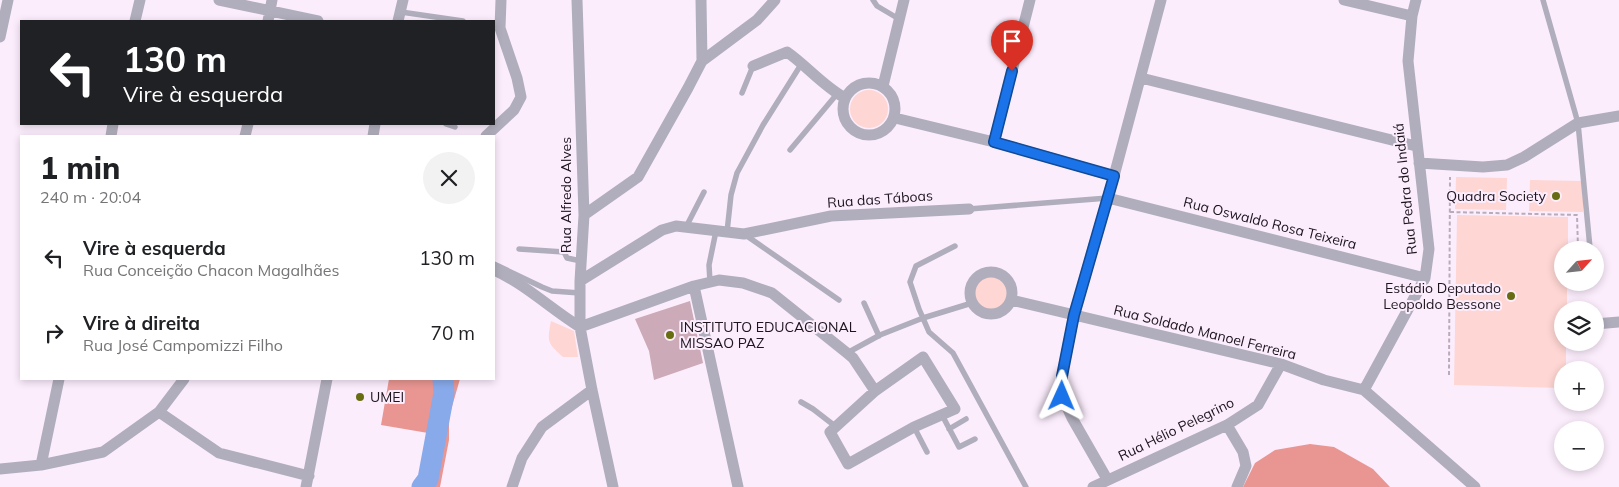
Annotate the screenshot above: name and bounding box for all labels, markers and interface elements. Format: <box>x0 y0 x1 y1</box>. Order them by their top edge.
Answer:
pin <box>991 20 1033 71</box>
icon: arrive <box>998 27 1026 55</box>
text: 130 m <box>123 37 227 81</box>
icon: left <box>40 40 105 105</box>
text: Vire à esquerda <box>123 80 283 108</box>
street label: Rua Pedra do Indaiá <box>1389 122 1421 256</box>
street label: Rua Alfredo Alves <box>557 137 575 253</box>
text: 1 min <box>40 149 120 187</box>
button: close <box>423 152 475 204</box>
street label: Rua das Táboas <box>827 186 933 212</box>
text: 240 m · 20:04 <box>40 187 141 207</box>
place label: Quadra Society <box>1446 187 1547 205</box>
marker: Quadra Society <box>1550 190 1562 202</box>
street label: Rua Oswaldo Rosa Teixeira <box>1182 193 1358 253</box>
text: Vire à esquerda <box>83 236 226 260</box>
north arrow <box>1554 241 1604 291</box>
map controls <box>1554 241 1604 471</box>
icon: left <box>40 244 68 272</box>
text: 130 m <box>419 246 475 270</box>
text: Rua Conceição Chacon Magalhães <box>83 260 339 280</box>
place label: Estádio Deputado Leopoldo Bessone <box>1383 279 1501 313</box>
marker: Estádio Deputado Leopoldo Bessone <box>1505 290 1517 302</box>
street label: Rua Soldado Manoel Ferreira <box>1112 301 1298 363</box>
button: layers <box>1554 301 1604 351</box>
text: Vire à direita <box>83 311 200 335</box>
place label: INSTITUTO EDUCACIONAL MISSAO PAZ <box>680 318 857 352</box>
icon: right <box>40 319 68 347</box>
text: 70 m <box>431 321 475 345</box>
marker: INSTITUTO EDUCACIONAL MISSAO PAZ <box>664 329 676 341</box>
text: Rua José Campomizzi Filho <box>83 335 283 355</box>
button: + <box>1554 361 1604 411</box>
position arrow <box>1035 369 1087 421</box>
place label: UMEI <box>370 388 404 406</box>
marker: UMEI <box>354 391 366 403</box>
street label: Rua Hélio Pelegrino <box>1115 393 1237 465</box>
button: − <box>1554 421 1604 471</box>

